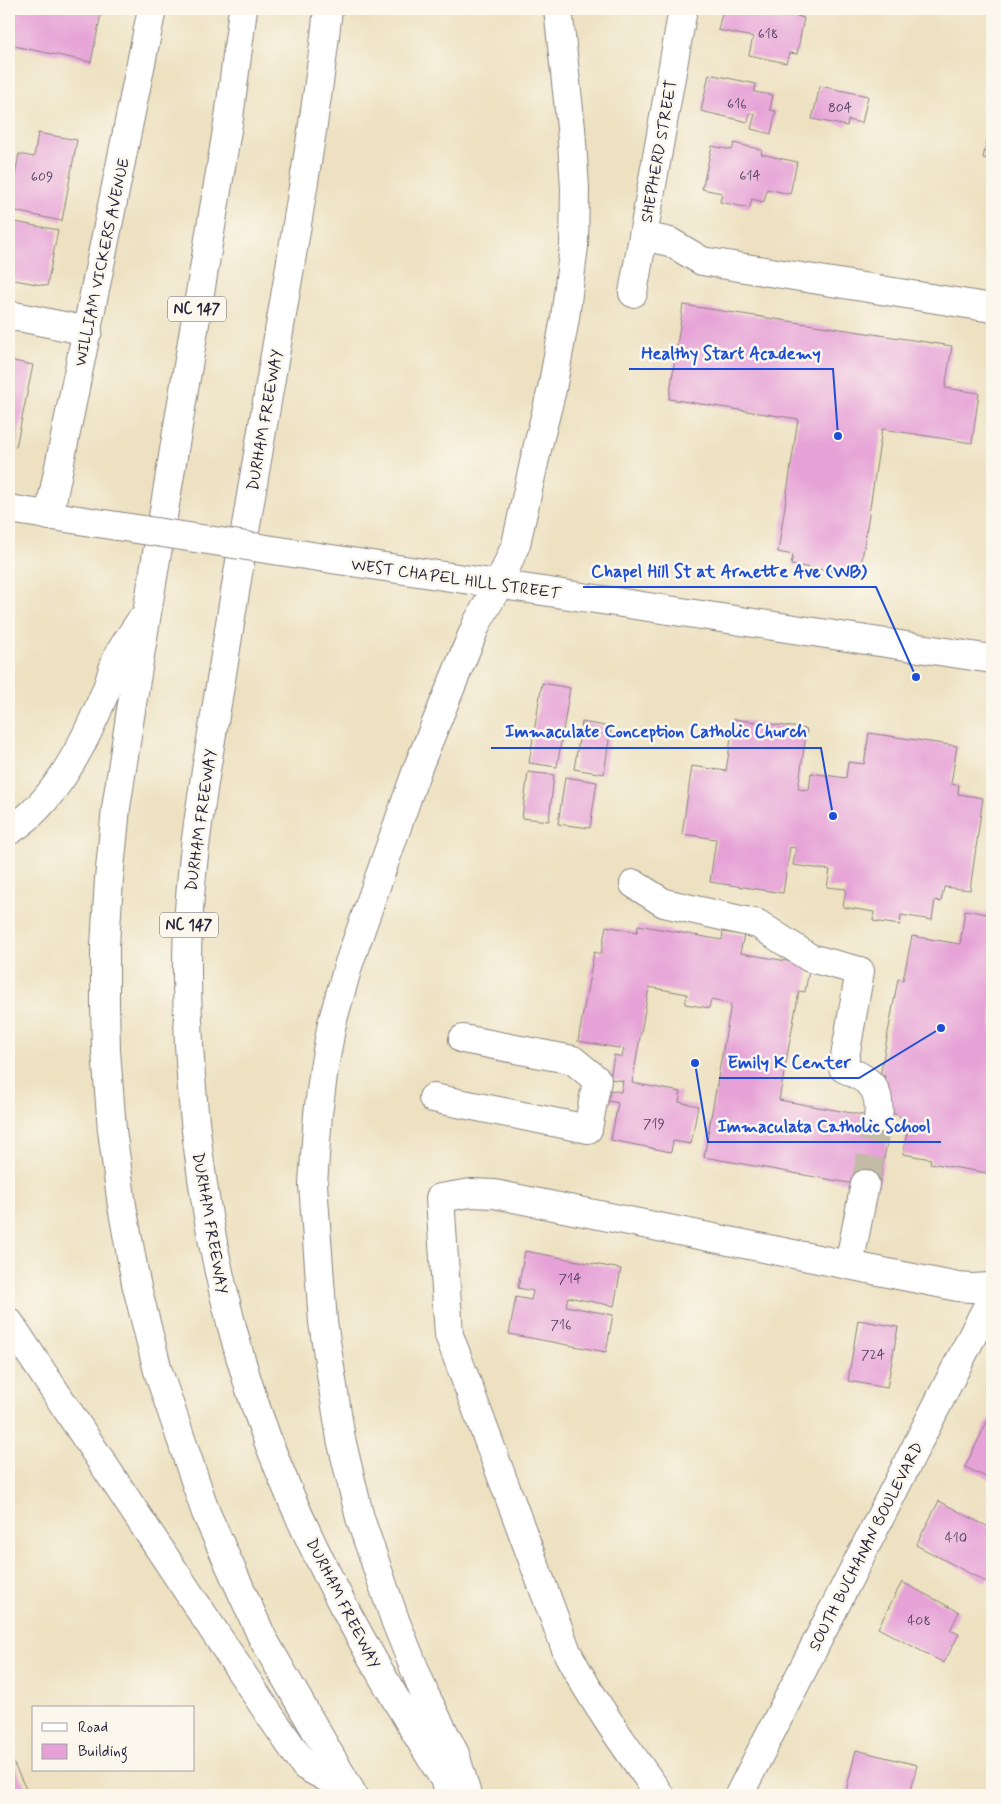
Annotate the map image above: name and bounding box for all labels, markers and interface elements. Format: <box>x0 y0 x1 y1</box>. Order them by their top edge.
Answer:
house number: 618 <box>758 25 778 43</box>
street label: SHEPHERD STREET <box>637 78 682 224</box>
house number: 616 <box>727 95 747 113</box>
house number: 804 <box>828 99 852 117</box>
street label: WILLIAM VICKERS AVENUE <box>70 156 135 368</box>
house number: 614 <box>739 167 761 185</box>
house number: 609 <box>31 168 53 186</box>
road number: NC 147 <box>168 296 226 322</box>
callout: Healthy Start Academy <box>629 336 833 369</box>
text: Healthy Start Academy <box>641 342 821 366</box>
street label: DURHAM FREEWAY <box>243 348 288 493</box>
street label: WEST CHAPEL HILL STREET <box>350 554 563 605</box>
callout: Chapel Hill St at Arnette Ave (WB) <box>583 554 876 587</box>
text: Chapel Hill St at Arnette Ave (WB) <box>591 560 868 584</box>
callout: Immaculate Conception Catholic Church <box>491 715 821 748</box>
text: Immaculate Conception Catholic Church <box>505 720 807 744</box>
street label: DURHAM FREEWAY <box>181 748 222 893</box>
road number: NC 147 <box>160 912 218 938</box>
callout: Emily K Center <box>719 1045 859 1078</box>
text: Emily K Center <box>727 1051 851 1075</box>
callout: Immaculata Catholic School <box>708 1109 941 1142</box>
house number: 719 <box>643 1115 665 1133</box>
text: Immaculata Catholic School <box>717 1115 931 1139</box>
street label: DURHAM FREEWAY <box>187 1151 232 1296</box>
house number: 714 <box>559 1270 581 1288</box>
house number: 716 <box>550 1316 572 1334</box>
house number: 724 <box>861 1346 885 1364</box>
street label: SOUTH BUCHANAN BOULEVARD <box>804 1439 928 1655</box>
house number: 410 <box>945 1529 967 1547</box>
street label: DURHAM FREEWAY <box>301 1535 385 1672</box>
house number: 408 <box>907 1612 931 1630</box>
legend <box>32 1706 195 1772</box>
text: Road <box>78 1718 108 1738</box>
text: Building <box>78 1742 128 1763</box>

